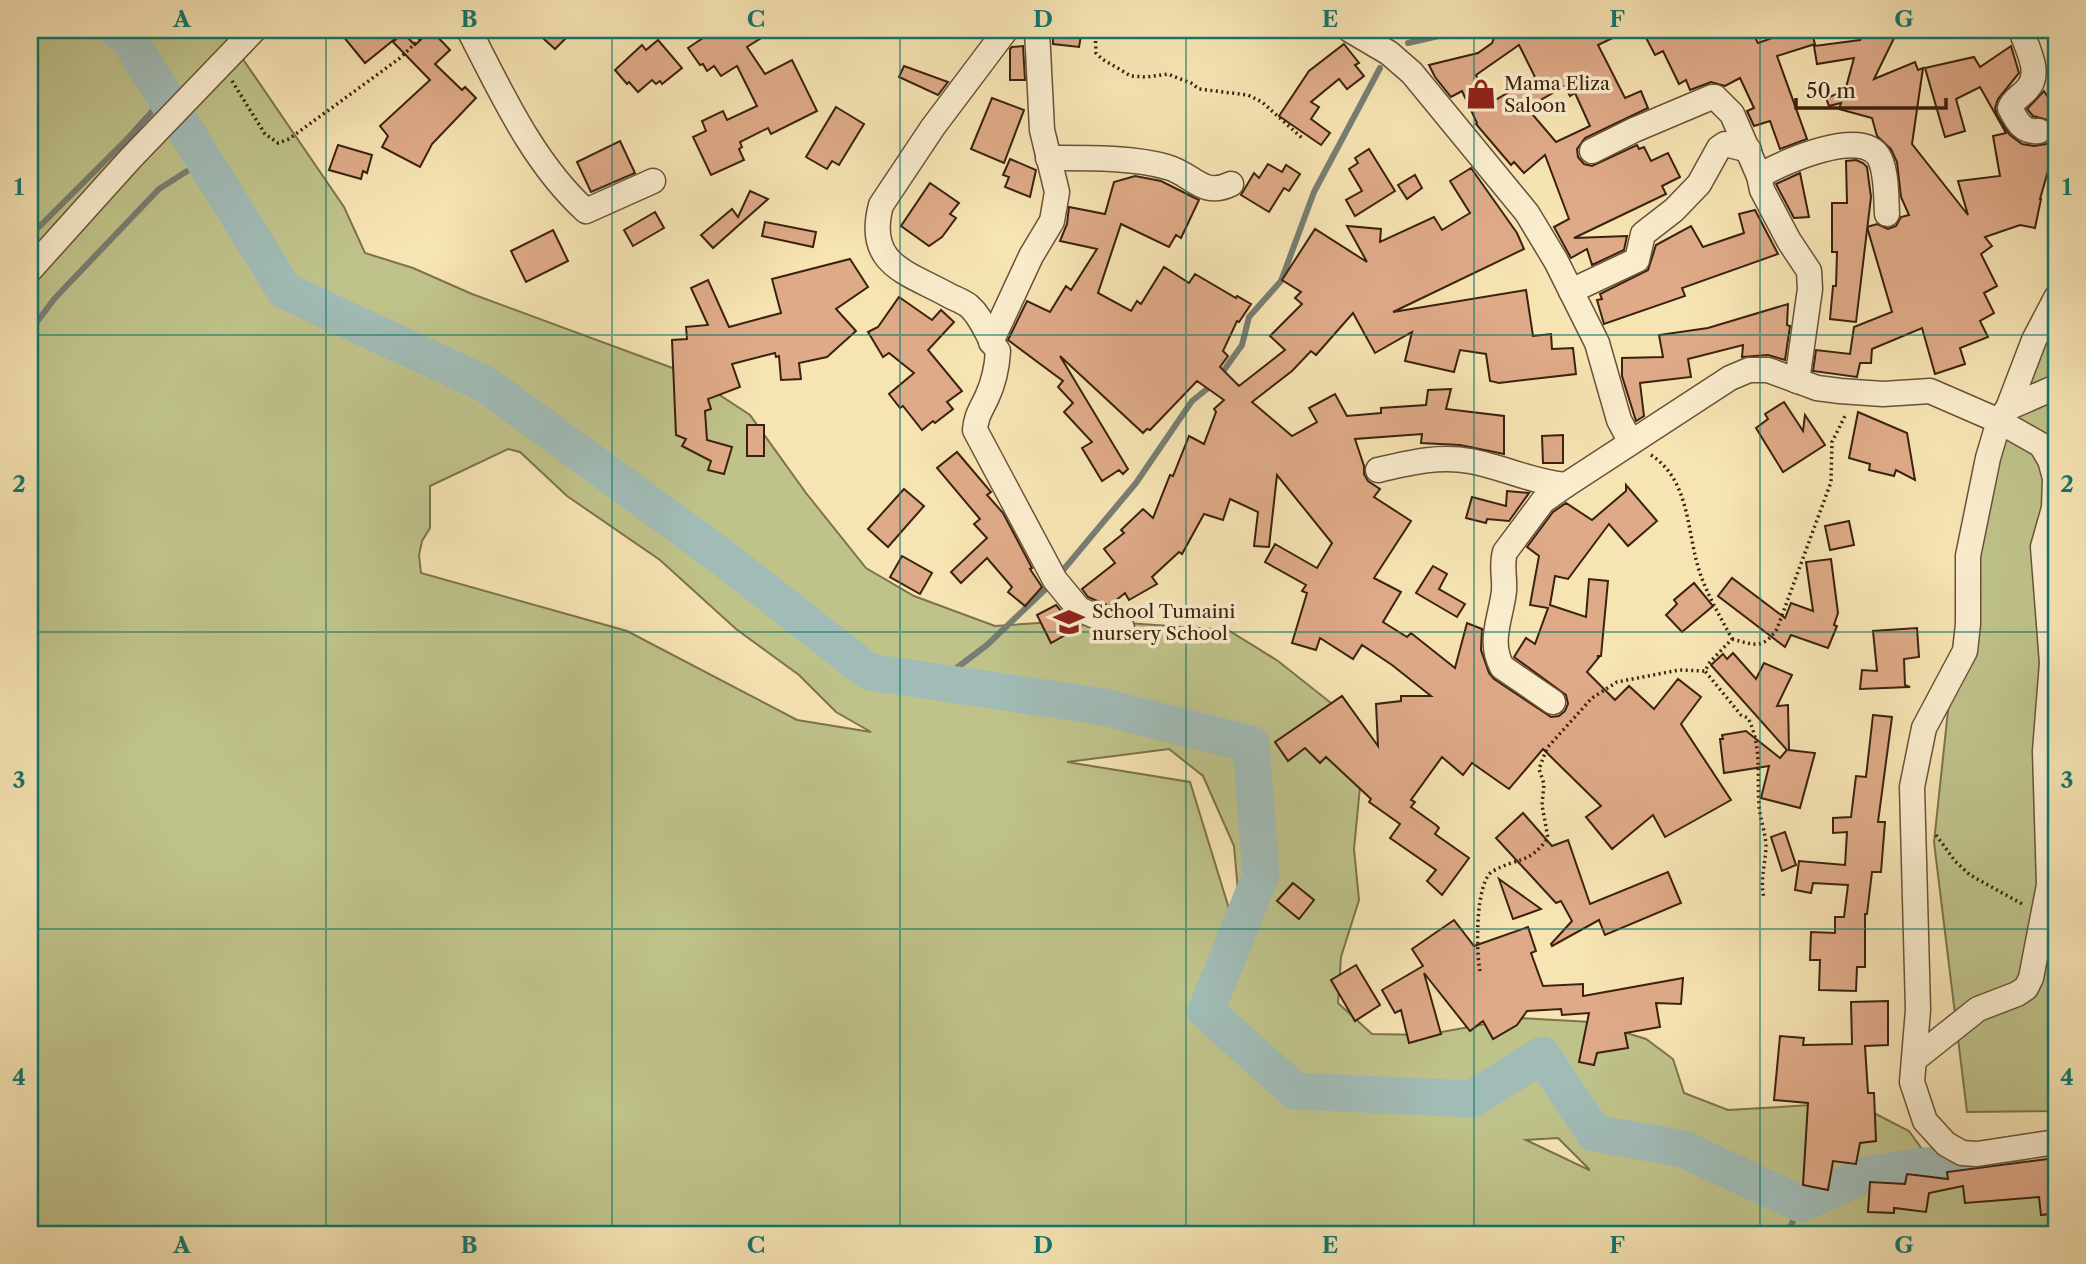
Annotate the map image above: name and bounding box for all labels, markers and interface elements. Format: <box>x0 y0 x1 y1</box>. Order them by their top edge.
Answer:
text: A <box>172 5 192 33</box>
text: B <box>460 5 478 33</box>
text: C <box>747 5 765 33</box>
text: D <box>1033 5 1053 33</box>
text: E <box>1322 5 1338 33</box>
text: F <box>1609 5 1625 33</box>
text: G <box>1894 5 1914 33</box>
scale bar <box>1796 66 1946 110</box>
place label: Mama Eliza Saloon <box>1504 72 1610 117</box>
shop icon: Mama Eliza Saloon <box>1464 77 1498 111</box>
text: 50 m <box>1806 78 1856 103</box>
text: 1 <box>14 173 25 201</box>
text: 1 <box>2062 173 2073 201</box>
text: 2 <box>12 470 26 498</box>
text: 2 <box>2060 470 2074 498</box>
place label: School Tumaini nursery School <box>1092 600 1235 645</box>
school or university icon: School Tumaini nursery School <box>1052 605 1086 639</box>
text: 3 <box>13 766 26 794</box>
text: 3 <box>2061 766 2074 794</box>
text: 4 <box>12 1063 26 1091</box>
text: 4 <box>2060 1063 2074 1091</box>
text: A <box>172 1231 192 1259</box>
text: B <box>460 1231 478 1259</box>
text: C <box>747 1231 765 1259</box>
text: D <box>1033 1231 1053 1259</box>
text: E <box>1322 1231 1338 1259</box>
text: F <box>1609 1231 1625 1259</box>
text: G <box>1894 1231 1914 1259</box>

